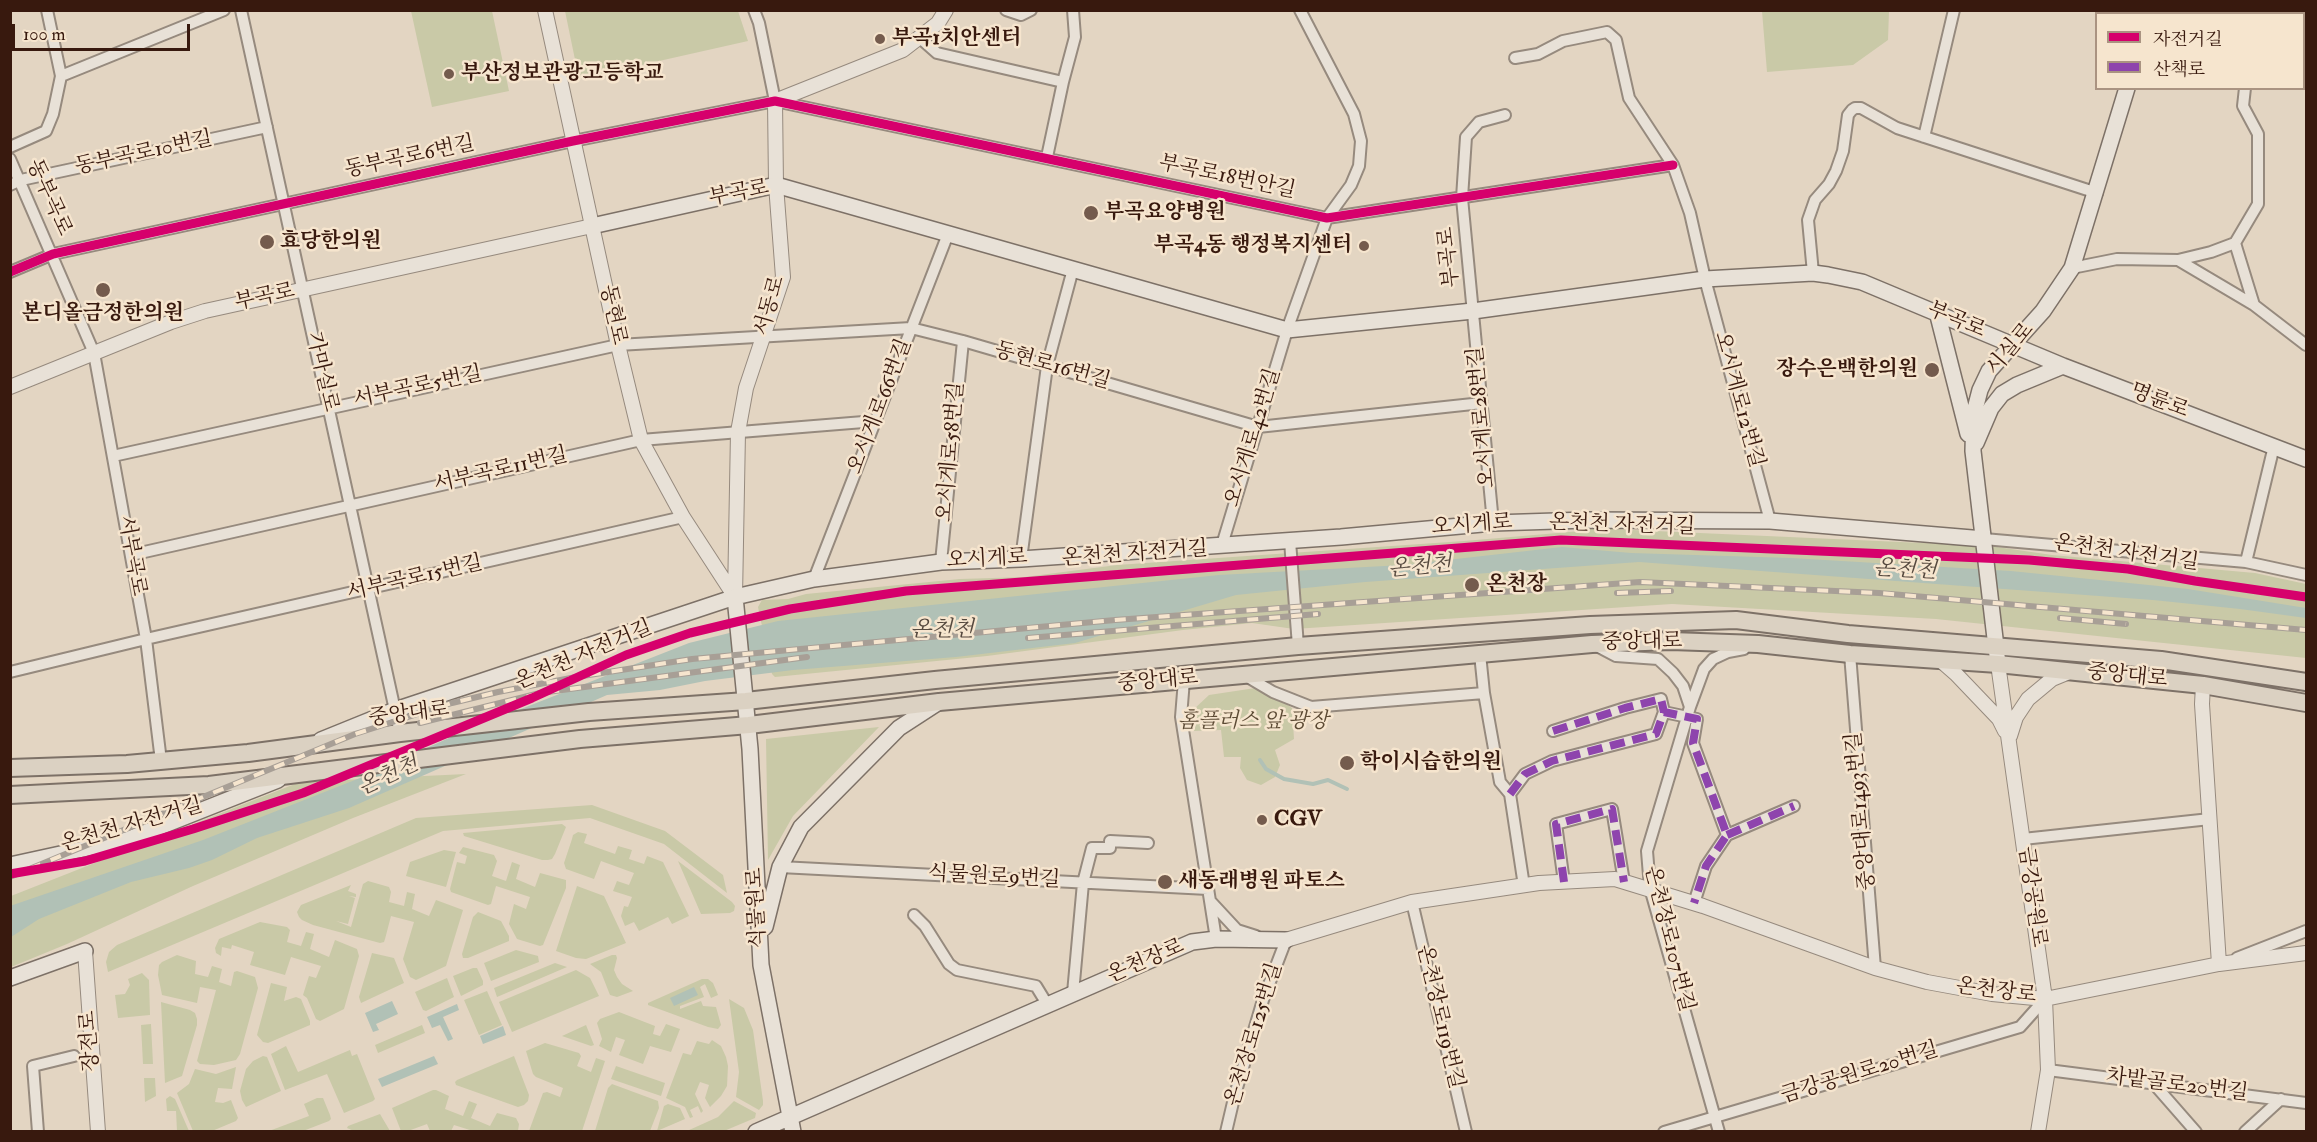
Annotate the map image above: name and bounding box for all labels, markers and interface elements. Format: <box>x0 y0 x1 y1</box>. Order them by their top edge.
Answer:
scale bar <box>15 12 194 50</box>
legend <box>2095 12 2305 90</box>
text: 100 m <box>23 23 66 46</box>
place label: 부곡1치안센터 <box>892 26 1021 52</box>
text: 자전거길 <box>2153 28 2223 51</box>
marker: 부곡1치안센터 <box>873 32 887 46</box>
text: 산책로 <box>2153 58 2205 81</box>
place label: 부산정보관광고등학교 <box>461 61 664 87</box>
marker: 부산정보관광고등학교 <box>442 67 456 81</box>
street label: 동부곡로10번길 <box>73 127 215 181</box>
street label: 동부곡로6번길 <box>343 132 477 184</box>
street label: 부곡로18번안길 <box>1156 151 1298 205</box>
street label: 동부곡로 <box>20 156 76 240</box>
street label: 부곡로 <box>707 176 771 212</box>
place label: 부곡요양병원 <box>1104 200 1226 226</box>
marker: 부곡요양병원 <box>1082 204 1100 222</box>
street label: 부곡로 <box>1434 225 1466 289</box>
place label: 효당한의원 <box>280 229 381 255</box>
marker: 효당한의원 <box>258 233 276 251</box>
place label: 부곡4동 행정복지센터 <box>1154 233 1352 259</box>
marker: 부곡4동 행정복지센터 <box>1357 239 1371 253</box>
street label: 서동로 <box>751 273 791 339</box>
street label: 부곡로 <box>233 279 297 317</box>
marker: 본디올금정한의원 <box>94 281 112 299</box>
street label: 동현로 <box>593 283 631 347</box>
street label: 부곡로 <box>1923 298 1989 344</box>
place label: 본디올금정한의원 <box>22 301 184 327</box>
street label: 시실로 <box>1982 319 2040 381</box>
street label: 오시게로12번길 <box>1708 329 1768 471</box>
street label: 가마실로 <box>300 330 342 414</box>
street label: 오시게로66번길 <box>844 336 918 478</box>
street label: 동현로16번길 <box>991 338 1113 396</box>
street label: 오시게로28번길 <box>1464 345 1502 489</box>
place label: 장수은백한의원 <box>1776 357 1918 383</box>
marker: 장수은백한의원 <box>1923 361 1941 379</box>
street label: 서부곡로5번길 <box>351 362 485 414</box>
street label: 오시게로42번길 <box>1221 366 1287 510</box>
street label: 명륜로 <box>2126 379 2192 425</box>
street label: 오시게로58번길 <box>933 381 971 523</box>
street label: 서부곡로11번길 <box>432 443 570 499</box>
street label: 오시게로 <box>1431 511 1513 541</box>
street label: 온천천 자전거길 <box>1548 511 1696 541</box>
street label: 서부곡로 <box>112 514 150 598</box>
street label: 온천천 자전거길 <box>2052 531 2200 577</box>
street label: 온천천 자전거길 <box>1061 537 1209 573</box>
street label: 오시게로 <box>946 545 1028 575</box>
street label: 서부곡로15번길 <box>345 551 485 607</box>
water label: 온천천 <box>1387 552 1453 584</box>
water label: 온천천 <box>1872 556 1938 586</box>
place label: 온천장 <box>1486 572 1547 598</box>
marker: 온천장 <box>1463 576 1481 594</box>
street label: 온천천 자전거길 <box>512 616 656 696</box>
water label: 온천천 <box>910 618 974 644</box>
street label: 중앙대로 <box>1601 630 1683 656</box>
street label: 중앙대로 <box>2085 660 2169 694</box>
street label: 중앙대로 <box>1116 666 1200 698</box>
street label: 중앙대로 <box>367 698 451 732</box>
park label: 홈플러스 앞 광장 <box>1178 709 1328 735</box>
street label: 중앙대로1493번길 <box>1843 731 1881 891</box>
place label: 학이시습한의원 <box>1360 750 1502 776</box>
water label: 온천천 <box>355 752 423 802</box>
marker: 학이시습한의원 <box>1338 754 1356 772</box>
street label: 온천천 자전거길 <box>58 794 206 858</box>
place label: CGV <box>1274 807 1322 833</box>
marker: CGV <box>1255 813 1269 827</box>
street label: 금강공원로 <box>2011 845 2051 949</box>
street label: 식물원로9번길 <box>927 862 1061 894</box>
street label: 온천장로107번길 <box>1638 863 1698 1015</box>
street label: 식물원로 <box>743 867 773 949</box>
place label: 새동래병원 파토스 <box>1178 869 1345 895</box>
marker: 새동래병원 파토스 <box>1156 873 1174 891</box>
street label: 온천장로 <box>1104 935 1188 989</box>
street label: 온천장로119번길 <box>1410 942 1468 1092</box>
street label: 온천장로125번길 <box>1221 960 1289 1110</box>
street label: 온천장로 <box>1954 975 2038 1009</box>
street label: 장전로 <box>76 1010 106 1072</box>
street label: 금강공원로20번길 <box>1778 1038 1942 1110</box>
street label: 차밭골로20번길 <box>2104 1065 2250 1107</box>

